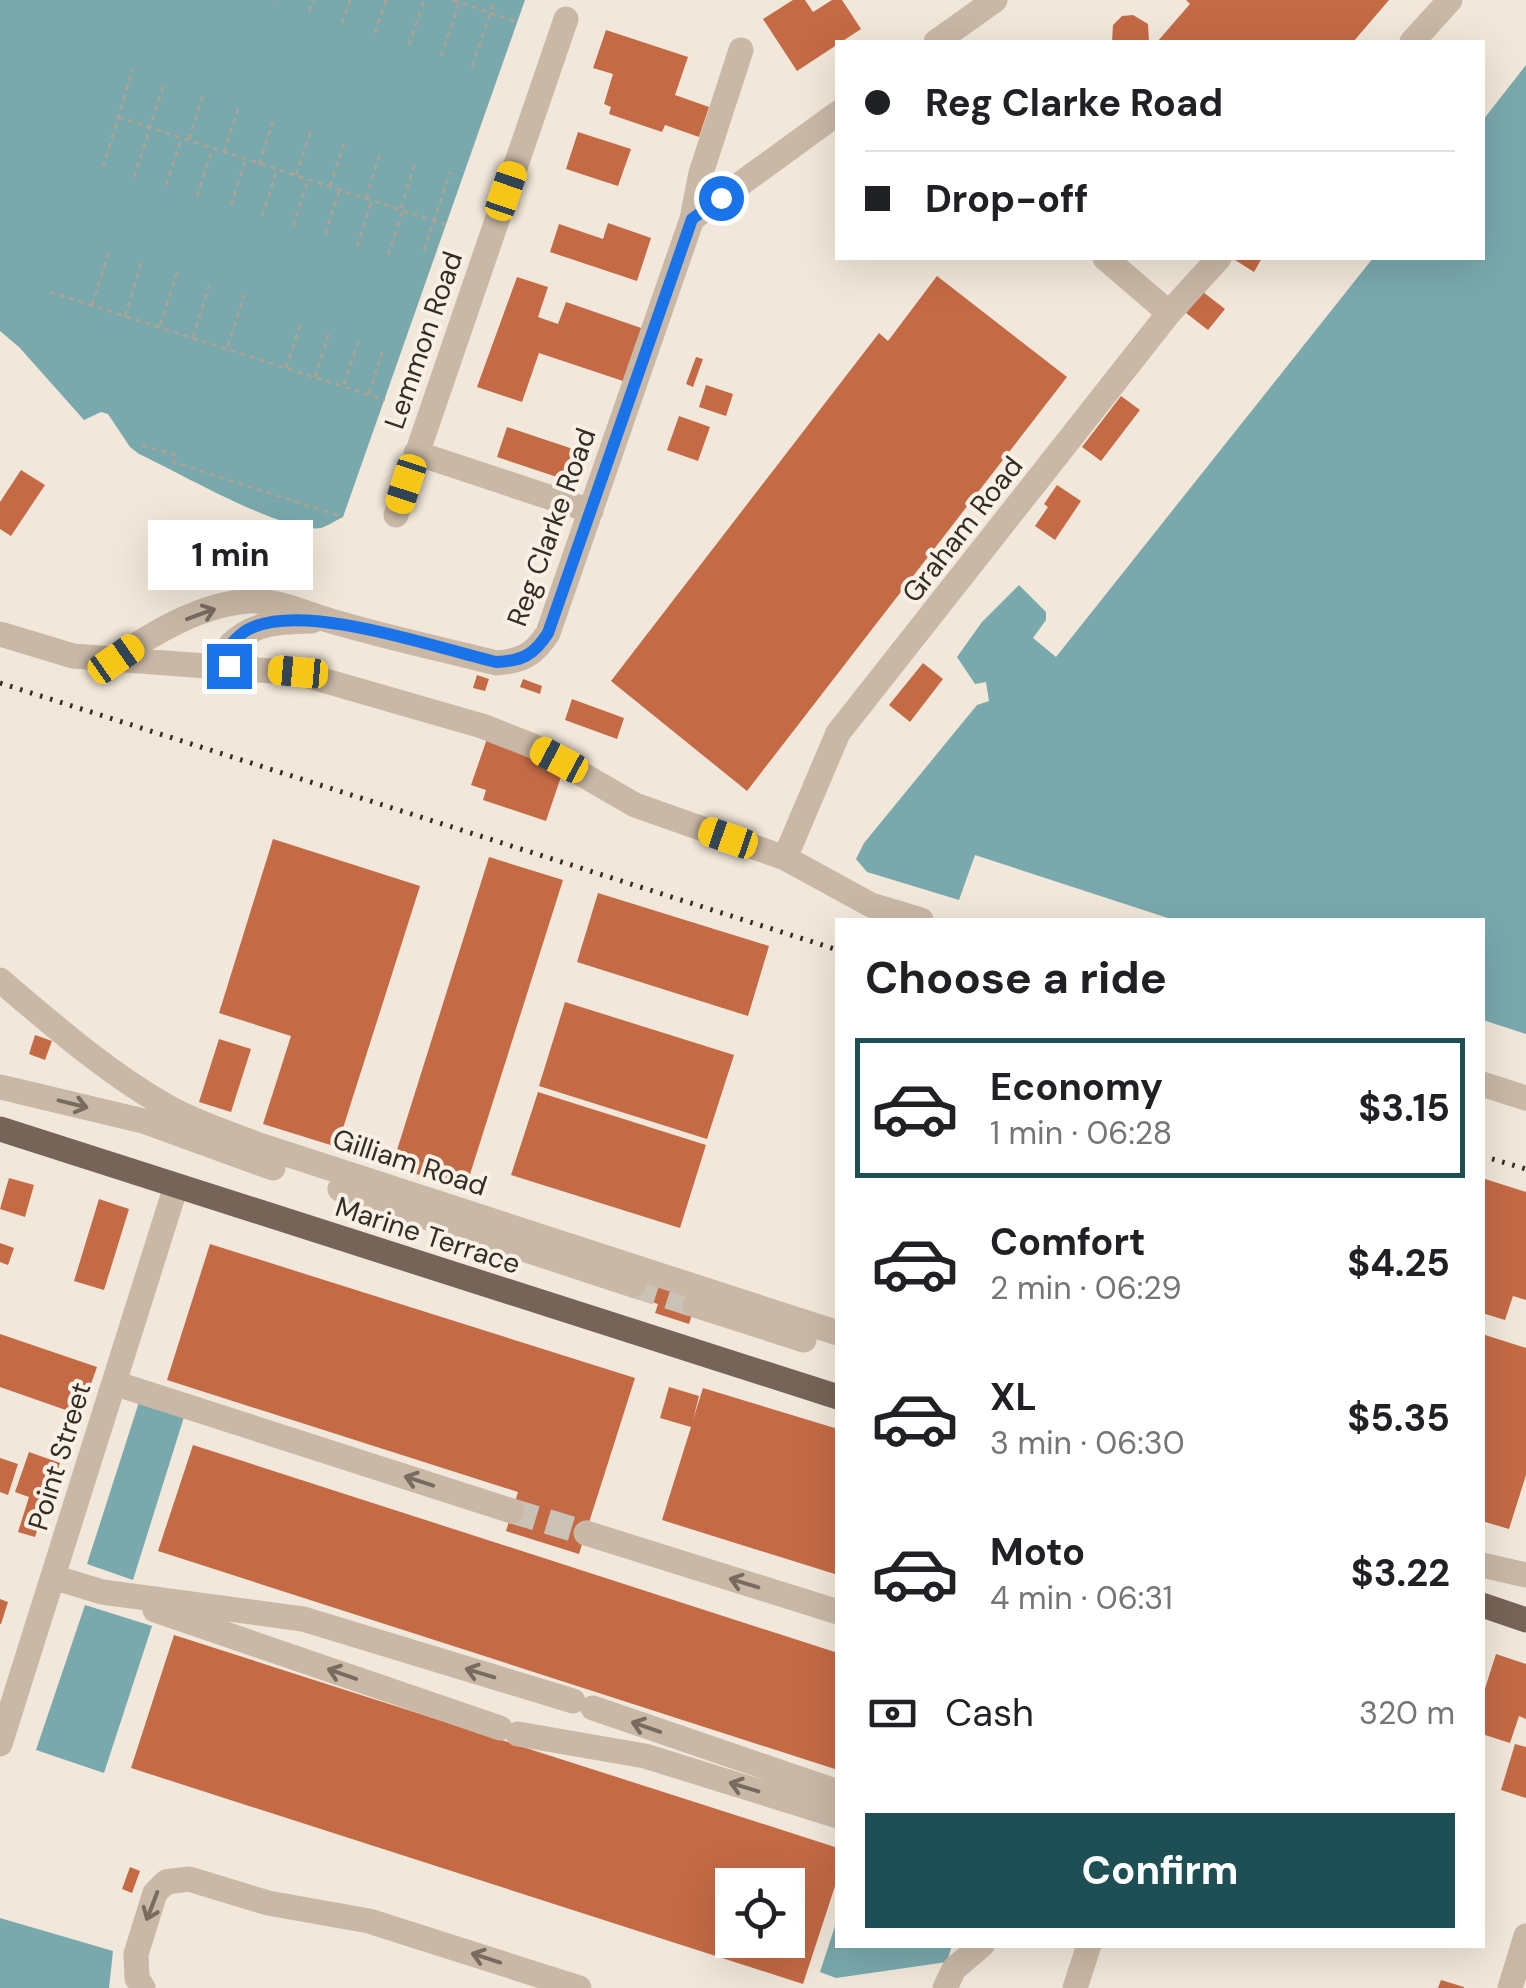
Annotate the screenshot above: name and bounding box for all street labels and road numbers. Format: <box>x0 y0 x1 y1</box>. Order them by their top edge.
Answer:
street label: Lemmon Road <box>376 247 471 434</box>
street label: Reg Clarke Road <box>498 423 604 631</box>
street label: Graham Road <box>894 449 1031 610</box>
street label: Gilliam Road <box>328 1120 492 1205</box>
street label: Marine Terrace <box>331 1188 525 1283</box>
street label: Point Street <box>19 1378 99 1535</box>

